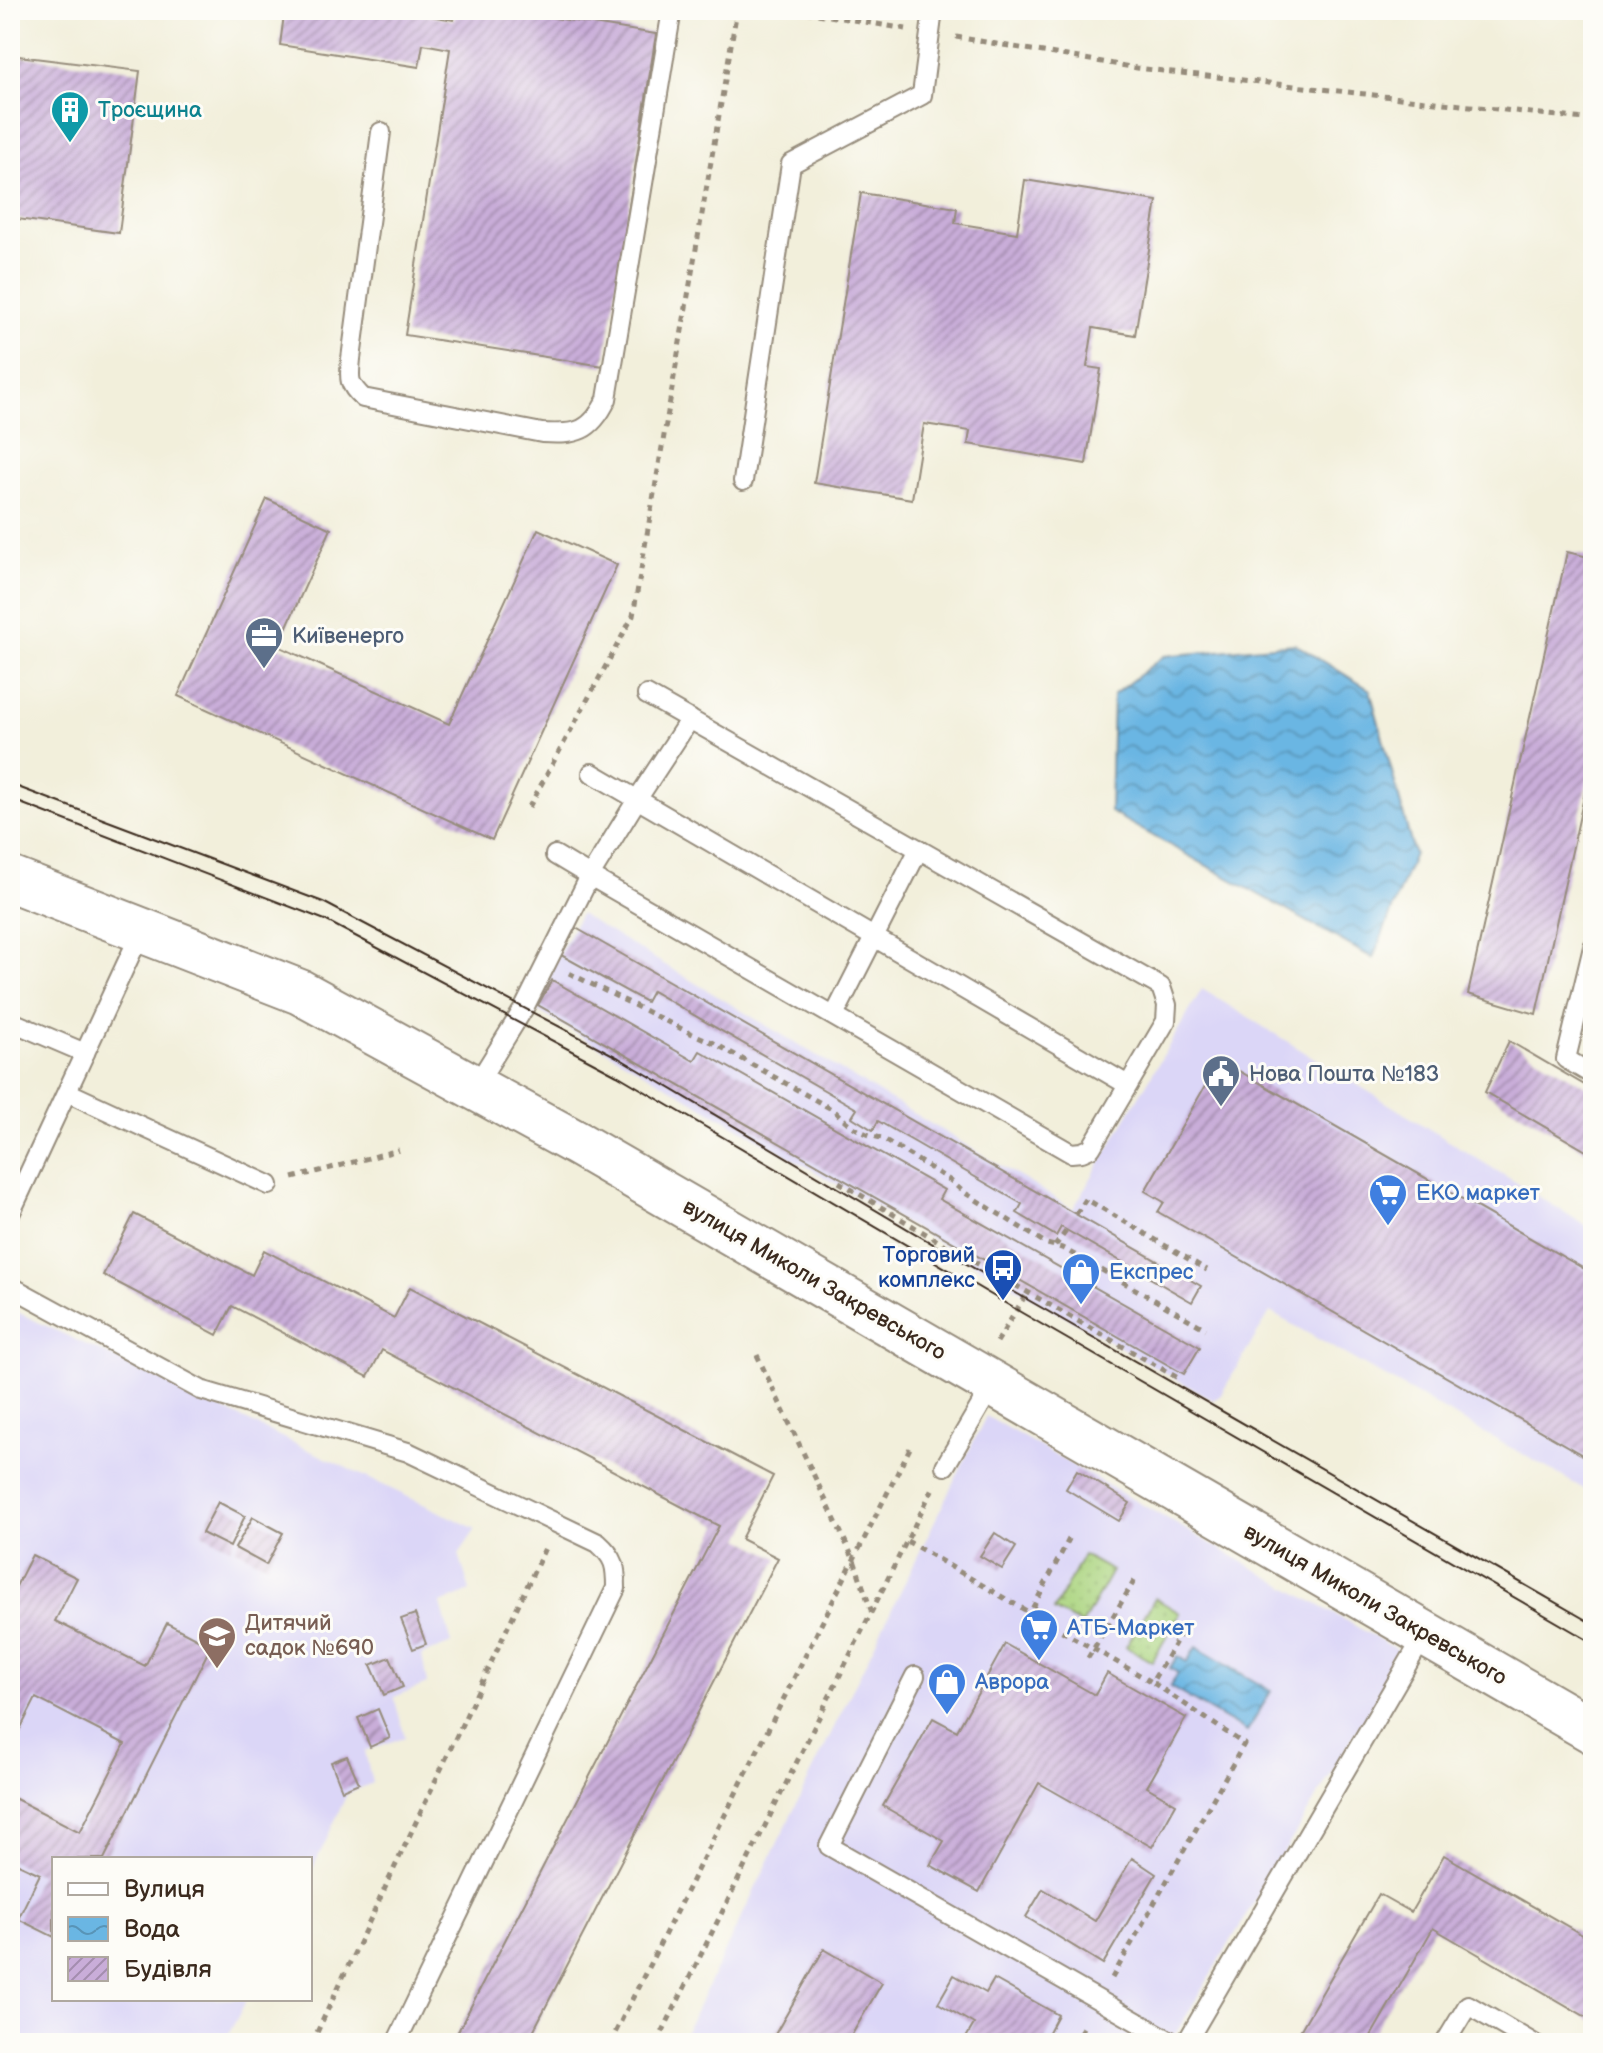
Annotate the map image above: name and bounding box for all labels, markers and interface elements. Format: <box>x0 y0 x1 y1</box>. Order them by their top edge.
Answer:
building icon: Троєщина <box>49 89 91 144</box>
place label: Троєщина <box>98 97 202 124</box>
office icon: Київенерго <box>243 615 285 670</box>
place label: Київенерго <box>292 623 404 650</box>
public building icon: Нова Пошта №183 <box>1200 1053 1242 1108</box>
place label: Нова Пошта №183 <box>1249 1061 1439 1088</box>
supermarket icon: ЕКО маркет <box>1367 1172 1409 1227</box>
place label: ЕКО маркет <box>1416 1180 1541 1207</box>
street label: вулиця Миколи Закревського <box>678 1193 950 1367</box>
place label: Торговий комплекс <box>878 1242 975 1294</box>
bus stop icon: Торговий комплекс <box>982 1247 1024 1302</box>
shop icon: Експрес <box>1060 1251 1102 1306</box>
place label: Експрес <box>1109 1259 1194 1286</box>
street label: вулиця Миколи Закревського <box>1239 1518 1511 1692</box>
supermarket icon: АТБ-Маркет <box>1018 1607 1060 1662</box>
place label: Дитячий садок №690 <box>245 1610 374 1662</box>
school or university icon: Дитячий садок №690 <box>196 1615 238 1670</box>
place label: АТБ-Маркет <box>1066 1615 1195 1642</box>
shop icon: Аврора <box>926 1661 968 1716</box>
place label: Аврора <box>974 1669 1049 1696</box>
legend <box>52 1857 312 2001</box>
text: Вулиця <box>124 1875 205 1904</box>
text: Вода <box>124 1915 180 1944</box>
text: Будівля <box>124 1955 212 1984</box>

